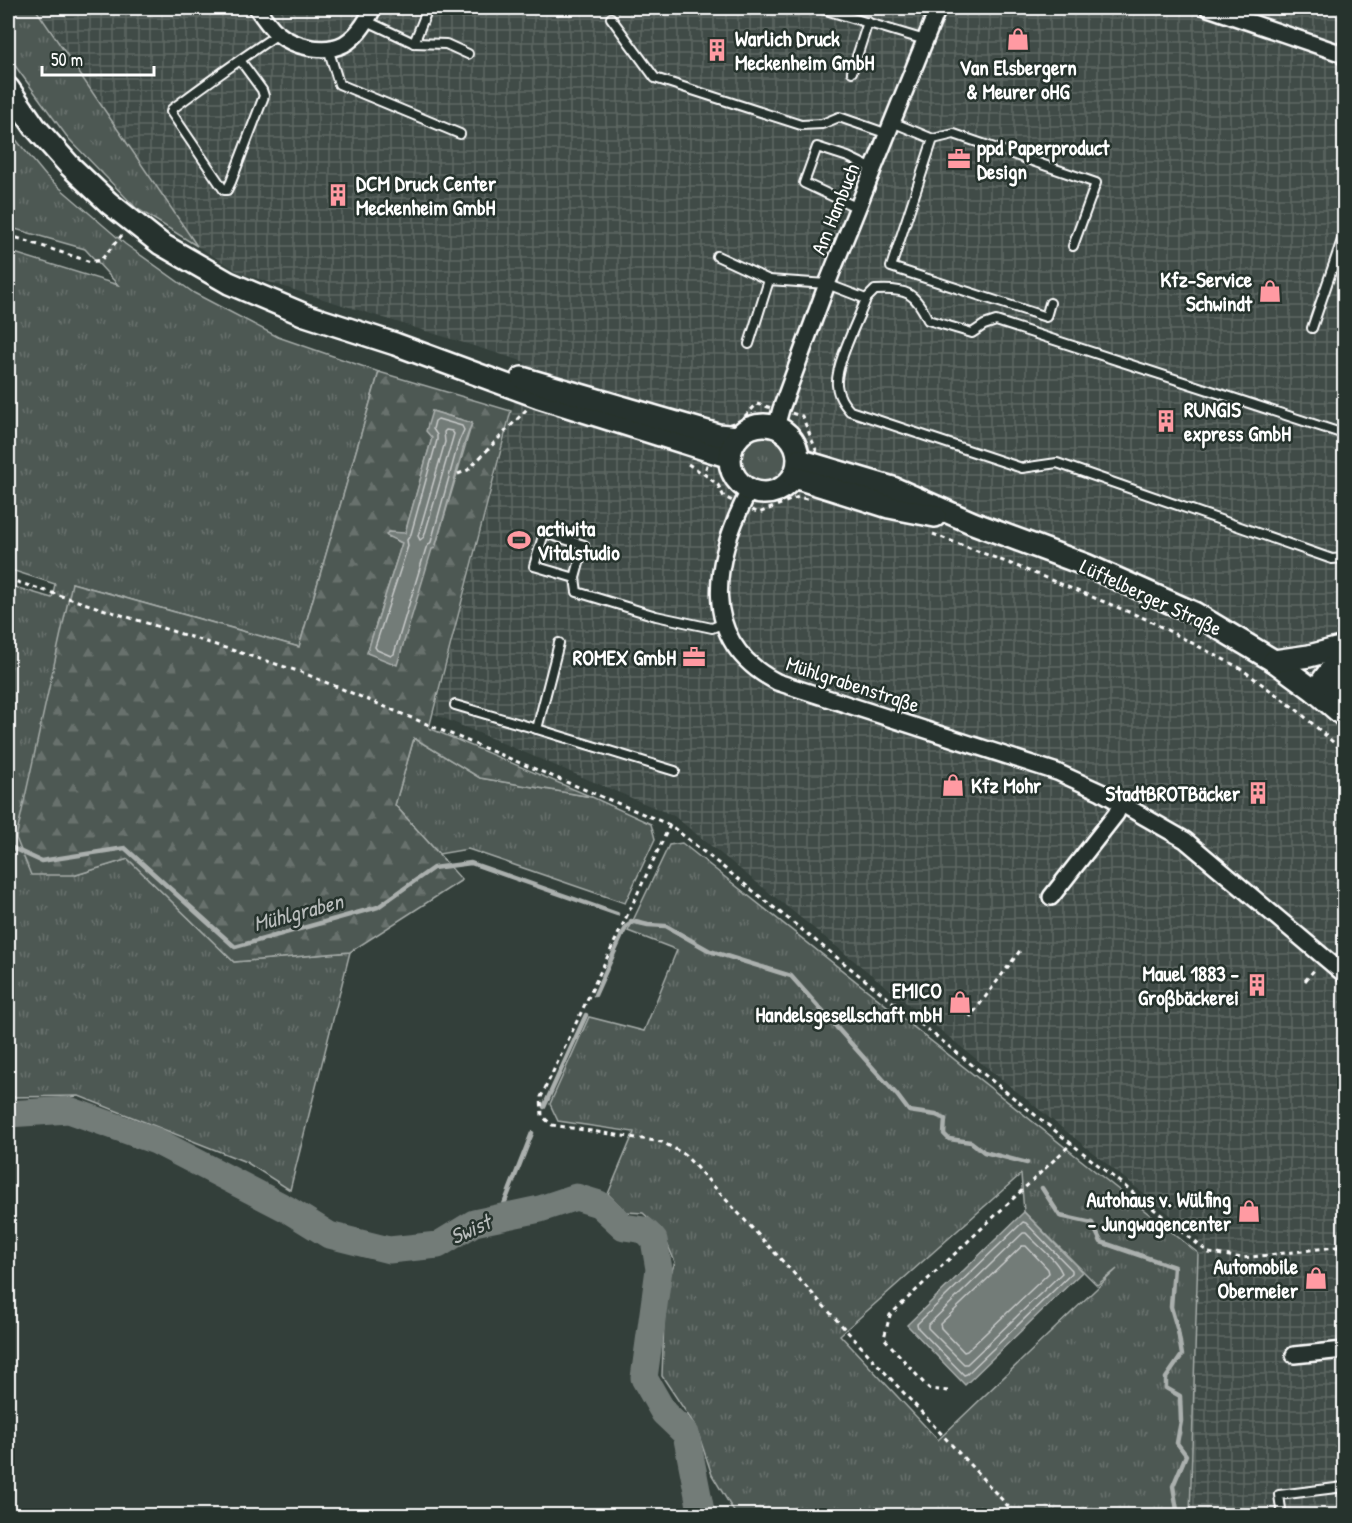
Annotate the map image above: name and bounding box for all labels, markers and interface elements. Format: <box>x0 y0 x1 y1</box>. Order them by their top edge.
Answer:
place label: Warlich Druck Meckenheim GmbH <box>735 24 875 77</box>
shop icon: Van Elsbergern & Meurer oHG <box>1005 26 1031 52</box>
building icon: Warlich Druck Meckenheim GmbH <box>704 37 730 63</box>
scale bar <box>42 39 154 77</box>
text: 50 m <box>51 47 83 72</box>
place label: Van Elsbergern & Meurer oHG <box>959 53 1077 106</box>
place label: ppd Paperproduct Design <box>977 133 1110 187</box>
office icon: ppd Paperproduct Design <box>946 146 972 172</box>
street label: Am Hambuch <box>804 159 866 259</box>
place label: DCM Druck Center Meckenheim GmbH <box>356 169 497 222</box>
building icon: DCM Druck Center Meckenheim GmbH <box>325 182 351 208</box>
place label: Kfz-Service Schwindt <box>1160 265 1253 318</box>
shop icon: Kfz-Service Schwindt <box>1257 278 1283 304</box>
place label: RUNGIS express GmbH <box>1184 395 1291 449</box>
building icon: RUNGIS express GmbH <box>1153 408 1179 434</box>
place label: actiwita Vitalstudio <box>537 514 620 567</box>
sports icon: actiwita Vitalstudio <box>506 527 532 553</box>
street label: Lüftelberger Straße <box>1075 551 1227 643</box>
place label: ROMEX GmbH <box>573 643 676 672</box>
office icon: ROMEX GmbH <box>681 644 707 670</box>
street label: Mühlgrabenstraße <box>783 649 923 719</box>
place label: Kfz Mohr <box>971 771 1042 800</box>
shop icon: Kfz Mohr <box>940 772 966 798</box>
place label: StadtBROTBäcker <box>1106 779 1241 808</box>
building icon: StadtBROTBäcker <box>1245 780 1271 806</box>
water label: Mühlgraben <box>250 885 348 938</box>
place label: Mauel 1883 - Großbäckerei <box>1138 959 1240 1013</box>
building icon: Mauel 1883 - Großbäckerei <box>1244 972 1270 998</box>
place label: EMICO Handelsgesellschaft mbH <box>755 976 942 1030</box>
shop icon: EMICO Handelsgesellschaft mbH <box>947 989 973 1015</box>
place label: Autohaus v. Wülfing - Jungwagencenter <box>1086 1185 1232 1239</box>
shop icon: Autohaus v. Wülfing - Jungwagencenter <box>1236 1198 1262 1224</box>
water label: Swist <box>445 1206 498 1251</box>
place label: Automobile Obermeier <box>1214 1252 1299 1305</box>
shop icon: Automobile Obermeier <box>1303 1265 1329 1291</box>

